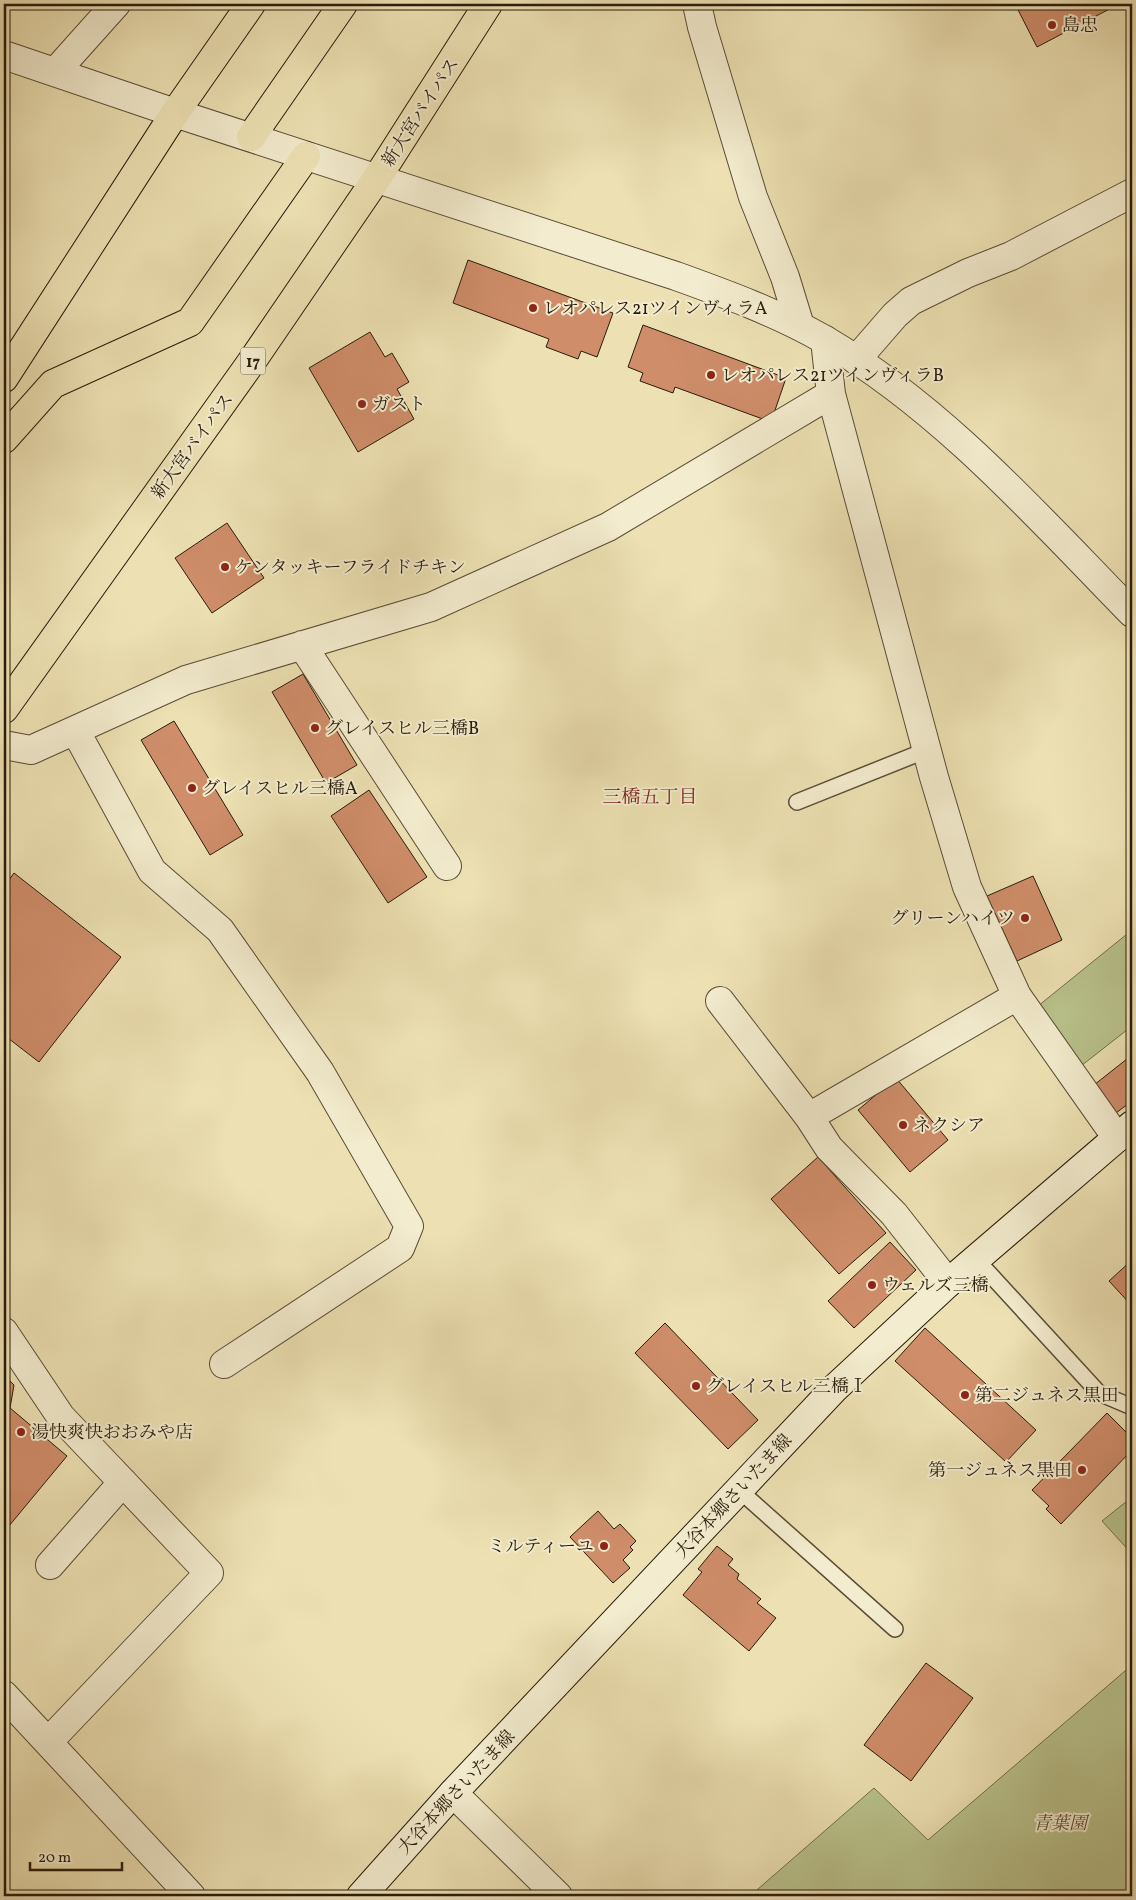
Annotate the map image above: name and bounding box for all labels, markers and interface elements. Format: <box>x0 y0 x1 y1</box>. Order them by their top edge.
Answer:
place label: 島忠 <box>1062 14 1098 39</box>
marker: 島忠 <box>1046 19 1058 31</box>
street label: 新大宮バイパス <box>377 53 466 172</box>
place label: レオパレス21ツインヴィラA <box>543 297 768 322</box>
marker: レオパレス21ツインヴィラA <box>527 302 539 314</box>
road number: 17 <box>240 348 266 374</box>
place label: レオパレス21ツインヴィラB <box>721 364 944 389</box>
marker: レオパレス21ツインヴィラB <box>705 369 717 381</box>
street label: 新大宮バイパス <box>146 389 240 505</box>
place label: ガスト <box>372 393 426 418</box>
marker: ガスト <box>356 398 368 410</box>
place label: ケンタッキーフライドチキン <box>235 556 466 581</box>
marker: ケンタッキーフライドチキン <box>219 561 231 573</box>
place label: グレイスヒル三橋B <box>325 717 479 742</box>
marker: グレイスヒル三橋B <box>309 722 321 734</box>
place label: グレイスヒル三橋A <box>202 777 358 802</box>
marker: グレイスヒル三橋A <box>186 782 198 794</box>
district label: 三橋五丁目 <box>602 785 698 811</box>
place label: グリーンハイツ <box>891 907 1015 932</box>
marker: グリーンハイツ <box>1019 912 1031 924</box>
place label: ネクシア <box>913 1114 985 1139</box>
marker: ネクシア <box>897 1119 909 1131</box>
place label: ウェルズ三橋 <box>882 1274 989 1299</box>
marker: ウェルズ三橋 <box>866 1279 878 1291</box>
place label: グレイスヒル三橋Ⅰ <box>706 1375 867 1400</box>
marker: グレイスヒル三橋Ⅰ <box>690 1380 702 1392</box>
place label: 第二ジュネス黒田 <box>975 1384 1119 1409</box>
marker: 第二ジュネス黒田 <box>959 1389 971 1401</box>
place label: 湯快爽快おおみや店 <box>31 1421 193 1446</box>
marker: 湯快爽快おおみや店 <box>15 1426 27 1438</box>
street label: 大谷本郷さいたま線 <box>670 1429 798 1565</box>
place label: 第一ジュネス黒田 <box>928 1459 1072 1484</box>
marker: 第一ジュネス黒田 <box>1076 1464 1088 1476</box>
place label: ミルティーユ <box>487 1535 594 1560</box>
marker: ミルティーユ <box>598 1540 610 1552</box>
street label: 大谷本郷さいたま線 <box>393 1725 521 1861</box>
park label: 青葉園 <box>1033 1812 1090 1837</box>
scale bar <box>30 1840 122 1872</box>
text: 20 m <box>38 1848 71 1869</box>

